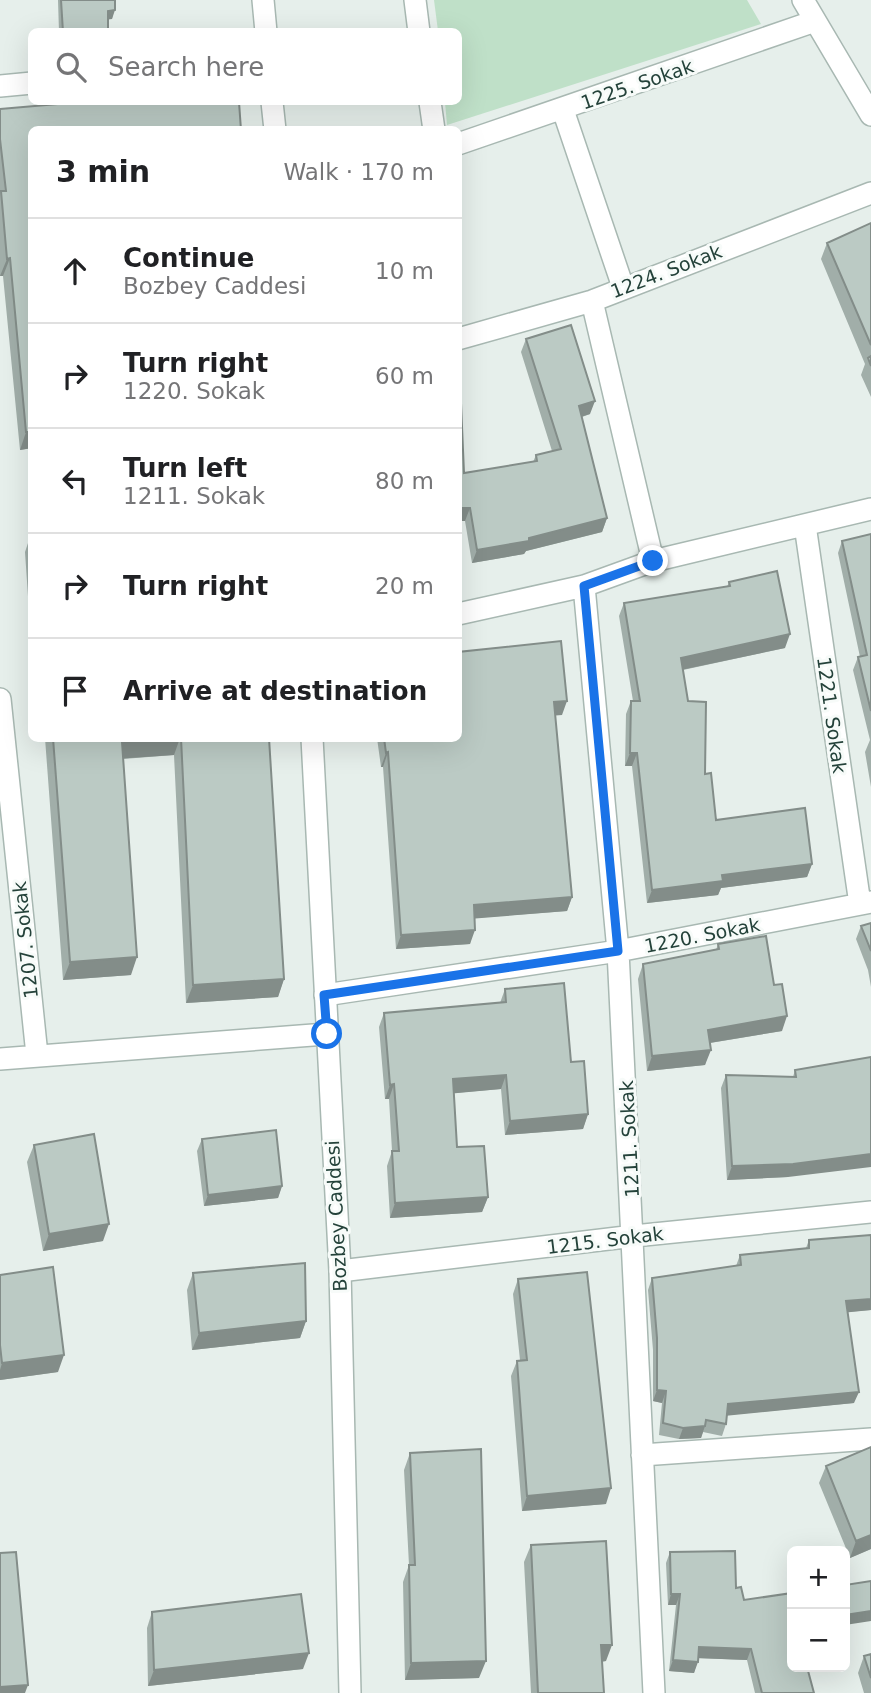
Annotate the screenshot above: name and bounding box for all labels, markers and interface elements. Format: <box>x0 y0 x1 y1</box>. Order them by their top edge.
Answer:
search box <box>28 28 462 105</box>
icon: search <box>52 48 90 86</box>
text: Search here <box>108 52 264 82</box>
street label: 1225. Sokak <box>578 54 696 114</box>
text: 3 min <box>56 154 150 189</box>
text: Walk · 170 m <box>283 159 434 185</box>
street label: 1224. Sokak <box>607 240 725 302</box>
text: Continue <box>123 243 254 273</box>
icon: ahead <box>56 252 94 290</box>
text: 10 m <box>375 258 434 284</box>
text: Bozbey Caddesi <box>123 273 306 299</box>
text: Turn right <box>123 348 268 378</box>
icon: right <box>56 357 94 395</box>
text: 60 m <box>375 363 434 389</box>
text: 1220. Sokak <box>123 378 265 404</box>
text: Turn left <box>123 453 247 483</box>
icon: left <box>56 462 94 500</box>
text: 80 m <box>375 468 434 494</box>
text: 1211. Sokak <box>123 483 265 509</box>
route end <box>637 545 668 576</box>
icon: right <box>56 567 94 605</box>
text: Turn right <box>123 571 268 601</box>
text: 20 m <box>375 573 434 599</box>
street label: 1221. Sokak <box>813 655 851 775</box>
icon: arrive <box>56 672 94 710</box>
text: Arrive at destination <box>123 676 427 706</box>
street label: 1207. Sokak <box>8 880 42 1000</box>
street label: 1220. Sokak <box>642 913 762 957</box>
route start <box>311 1018 342 1049</box>
street label: 1211. Sokak <box>615 1080 643 1198</box>
street label: Bozbey Caddesi <box>321 1140 351 1292</box>
street label: 1215. Sokak <box>545 1222 665 1258</box>
map controls <box>787 1546 850 1672</box>
button: + <box>787 1546 850 1609</box>
button: − <box>787 1609 850 1672</box>

